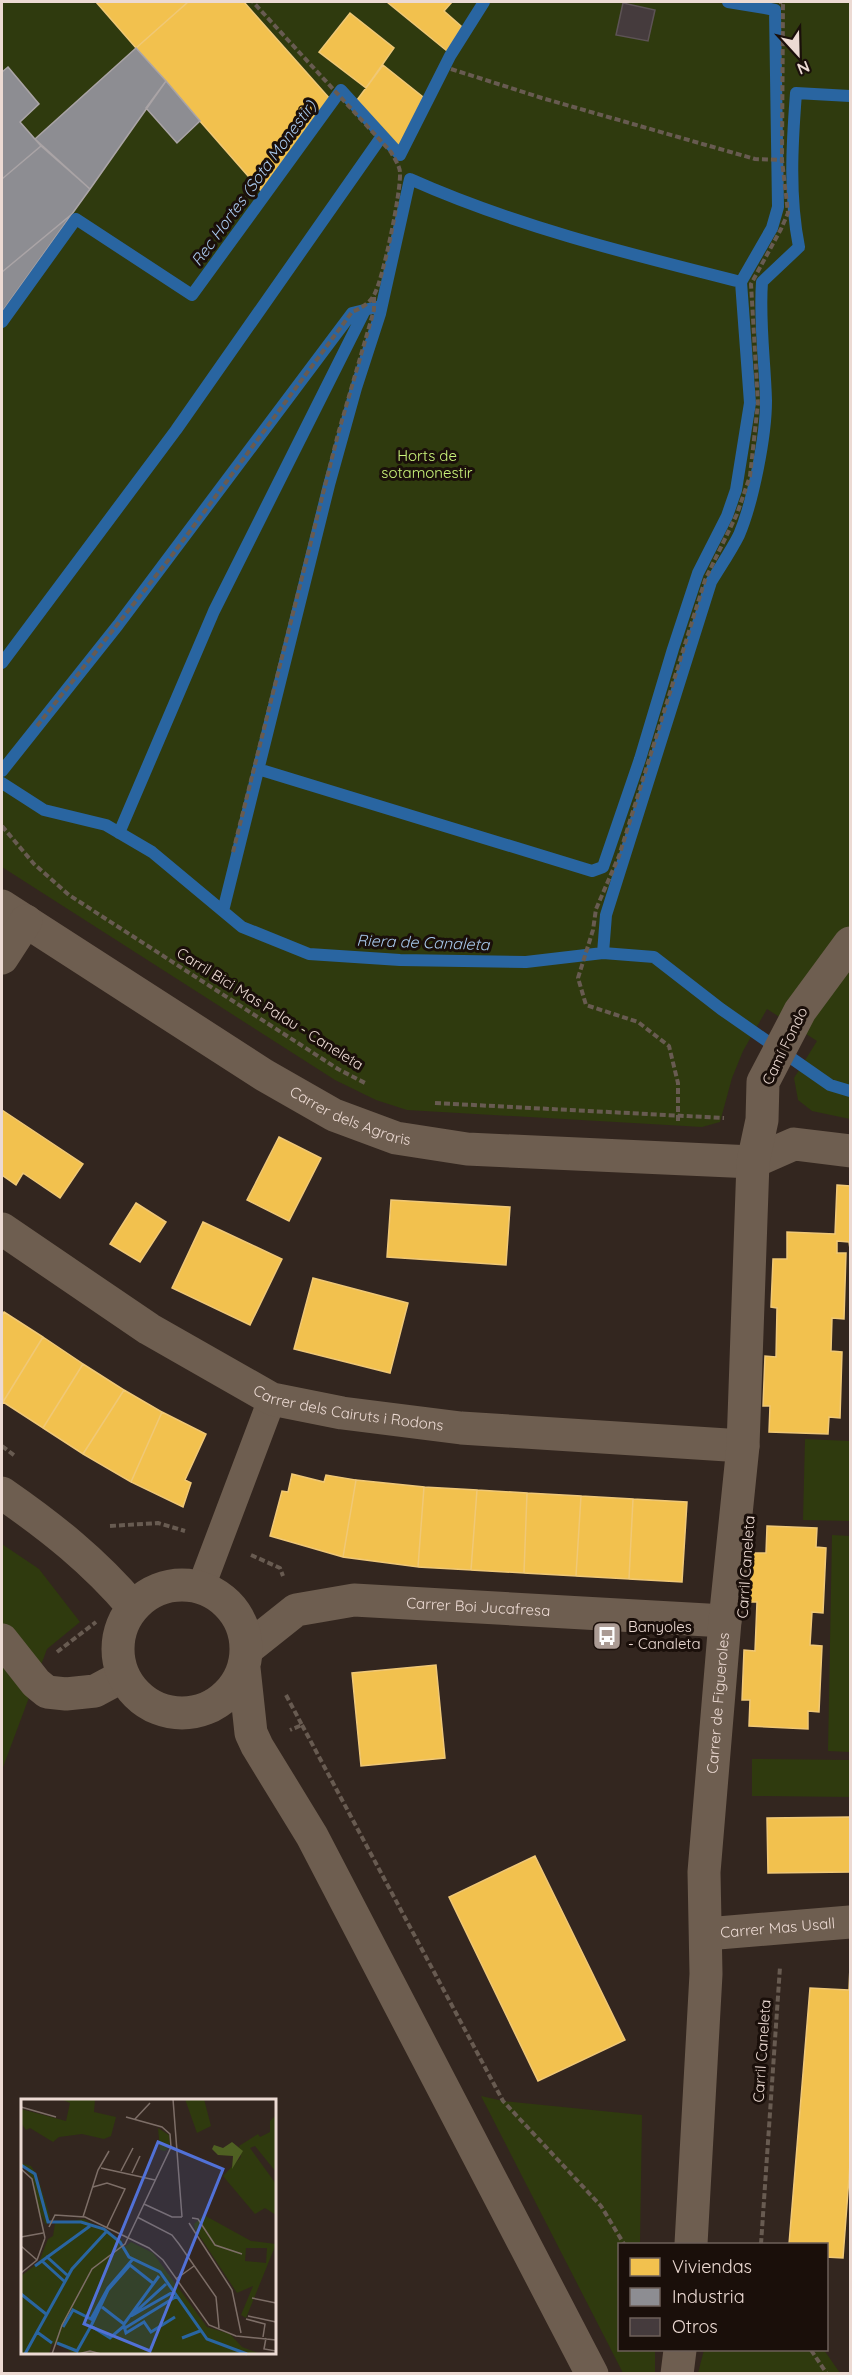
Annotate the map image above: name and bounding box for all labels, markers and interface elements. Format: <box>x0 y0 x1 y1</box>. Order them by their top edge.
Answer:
north arrow <box>768 24 828 84</box>
text: N <box>794 56 813 79</box>
water label: Rec Hortes (Sota Monestir) <box>186 96 320 270</box>
park label: Horts de sotamonestir <box>381 446 473 482</box>
water label: Riera de Canaleta <box>356 930 491 954</box>
street label: Carril Bici Mas Palau - Caneleta <box>173 943 367 1074</box>
street label: Camí Fondo <box>758 1004 812 1088</box>
street label: Carrer dels Agraris <box>286 1082 412 1149</box>
street label: Carrer dels Cairuts i Rodons <box>250 1380 445 1435</box>
street label: Carril Caneleta <box>732 1515 759 1619</box>
street label: Carrer Boi Jucafresa <box>406 1593 551 1620</box>
place label: Banyoles - Canaleta <box>628 1617 701 1653</box>
bus stop icon: Banyoles - Canaleta <box>591 1620 623 1652</box>
street label: Carrer de Figueroles <box>702 1632 733 1774</box>
street label: Carrer Mas Usall <box>720 1913 836 1942</box>
street label: Carril Caneleta <box>748 1999 775 2103</box>
inset map <box>21 2099 276 2354</box>
legend <box>618 2243 828 2351</box>
text: Viviendas <box>672 2255 752 2278</box>
text: Industria <box>672 2285 745 2308</box>
text: Otros <box>672 2315 718 2338</box>

